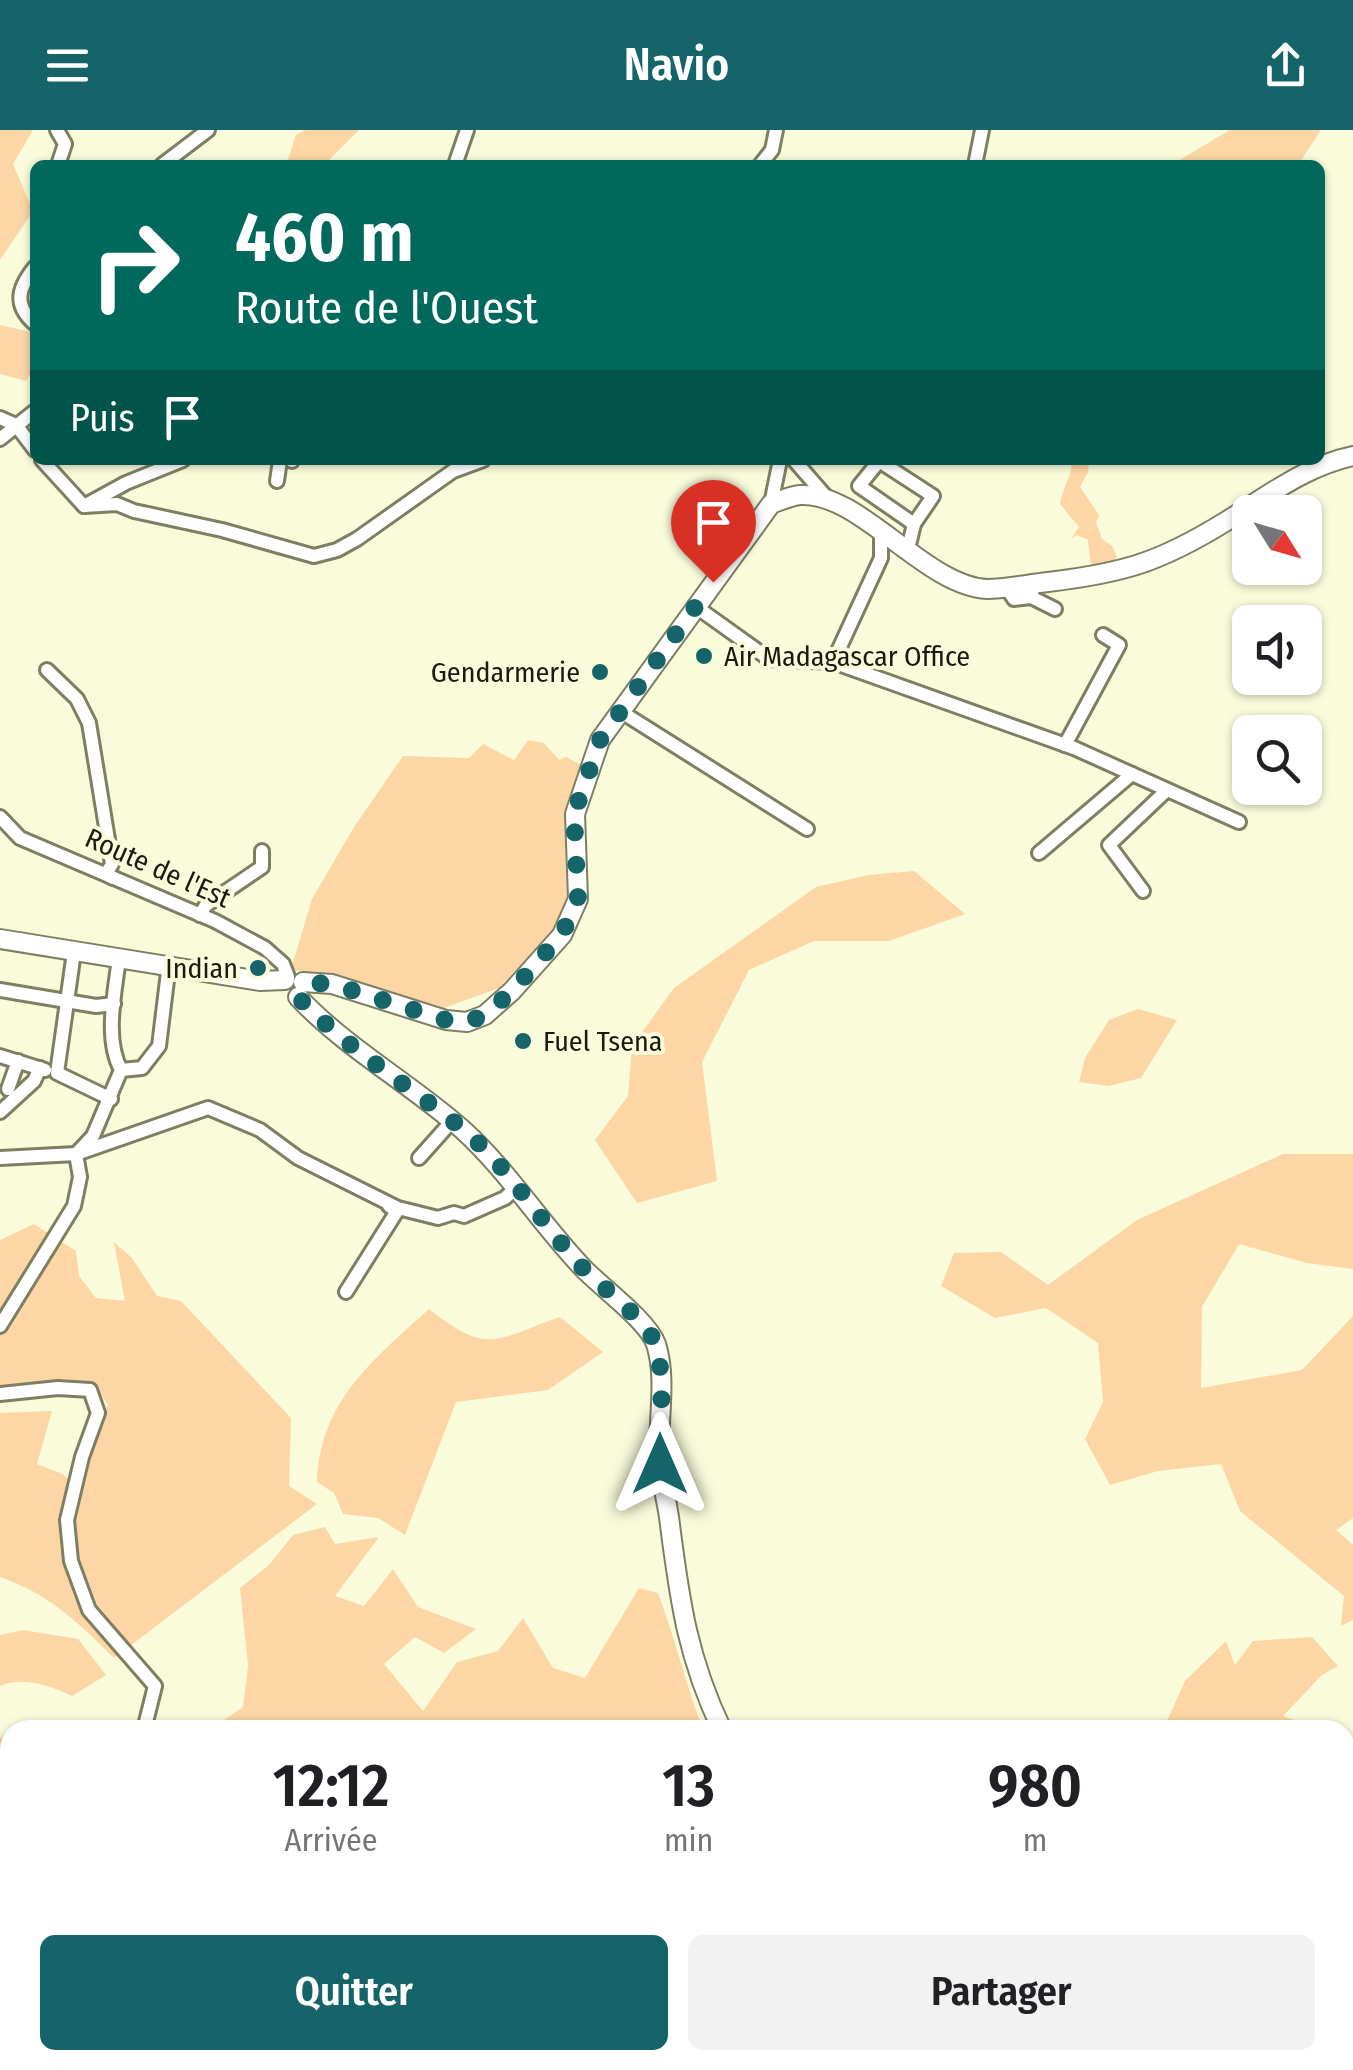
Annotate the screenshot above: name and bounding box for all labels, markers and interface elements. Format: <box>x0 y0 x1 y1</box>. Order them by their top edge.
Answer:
icon: menu <box>40 38 95 93</box>
text: Navio <box>624 38 729 92</box>
icon: share <box>1258 38 1313 93</box>
text: 460 m <box>235 196 414 280</box>
icon: right <box>70 200 200 330</box>
text: Route de l'Ouest <box>235 281 538 335</box>
icon: arrive <box>155 390 210 445</box>
text: Puis <box>70 395 135 441</box>
pin <box>671 480 756 583</box>
icon: arrive <box>686 495 741 550</box>
north arrow <box>1232 495 1322 585</box>
map controls <box>1232 495 1322 805</box>
button: sound <box>1232 605 1322 695</box>
place label: Air Madagascar Office <box>724 640 970 673</box>
marker: Air Madagascar Office <box>693 645 715 667</box>
place label: Gendarmerie <box>431 656 580 689</box>
marker: Gendarmerie <box>589 661 611 683</box>
button: search <box>1232 715 1322 805</box>
street label: Route de l'Est <box>80 821 237 915</box>
place label: Indian <box>165 952 238 985</box>
marker: Indian <box>247 957 269 979</box>
place label: Fuel Tsena <box>543 1025 663 1058</box>
marker: Fuel Tsena <box>512 1030 534 1052</box>
position arrow <box>608 1412 712 1516</box>
text: 12:12 <box>273 1750 389 1822</box>
text: 13 <box>662 1750 715 1822</box>
text: 980 <box>988 1750 1082 1822</box>
text: Arrivée <box>285 1821 378 1859</box>
text: min <box>664 1821 713 1859</box>
text: m <box>1023 1821 1047 1859</box>
button: Quitter <box>40 1935 668 2050</box>
button: Partager <box>688 1935 1315 2050</box>

